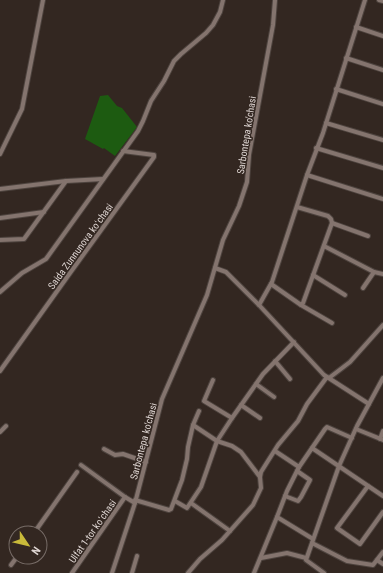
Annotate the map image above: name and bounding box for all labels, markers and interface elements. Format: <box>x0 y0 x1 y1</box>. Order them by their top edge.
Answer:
street label: Sarbontepa ko'chasi <box>235 95 258 175</box>
street label: Saida Zunnunova koʻchasi <box>46 202 115 291</box>
street label: Sarbontepa ko'chasi <box>128 402 159 481</box>
street label: Ulfat 1-tor koʻchasi <box>67 498 118 565</box>
north arrow <box>8 525 48 565</box>
text: N <box>28 544 43 557</box>

